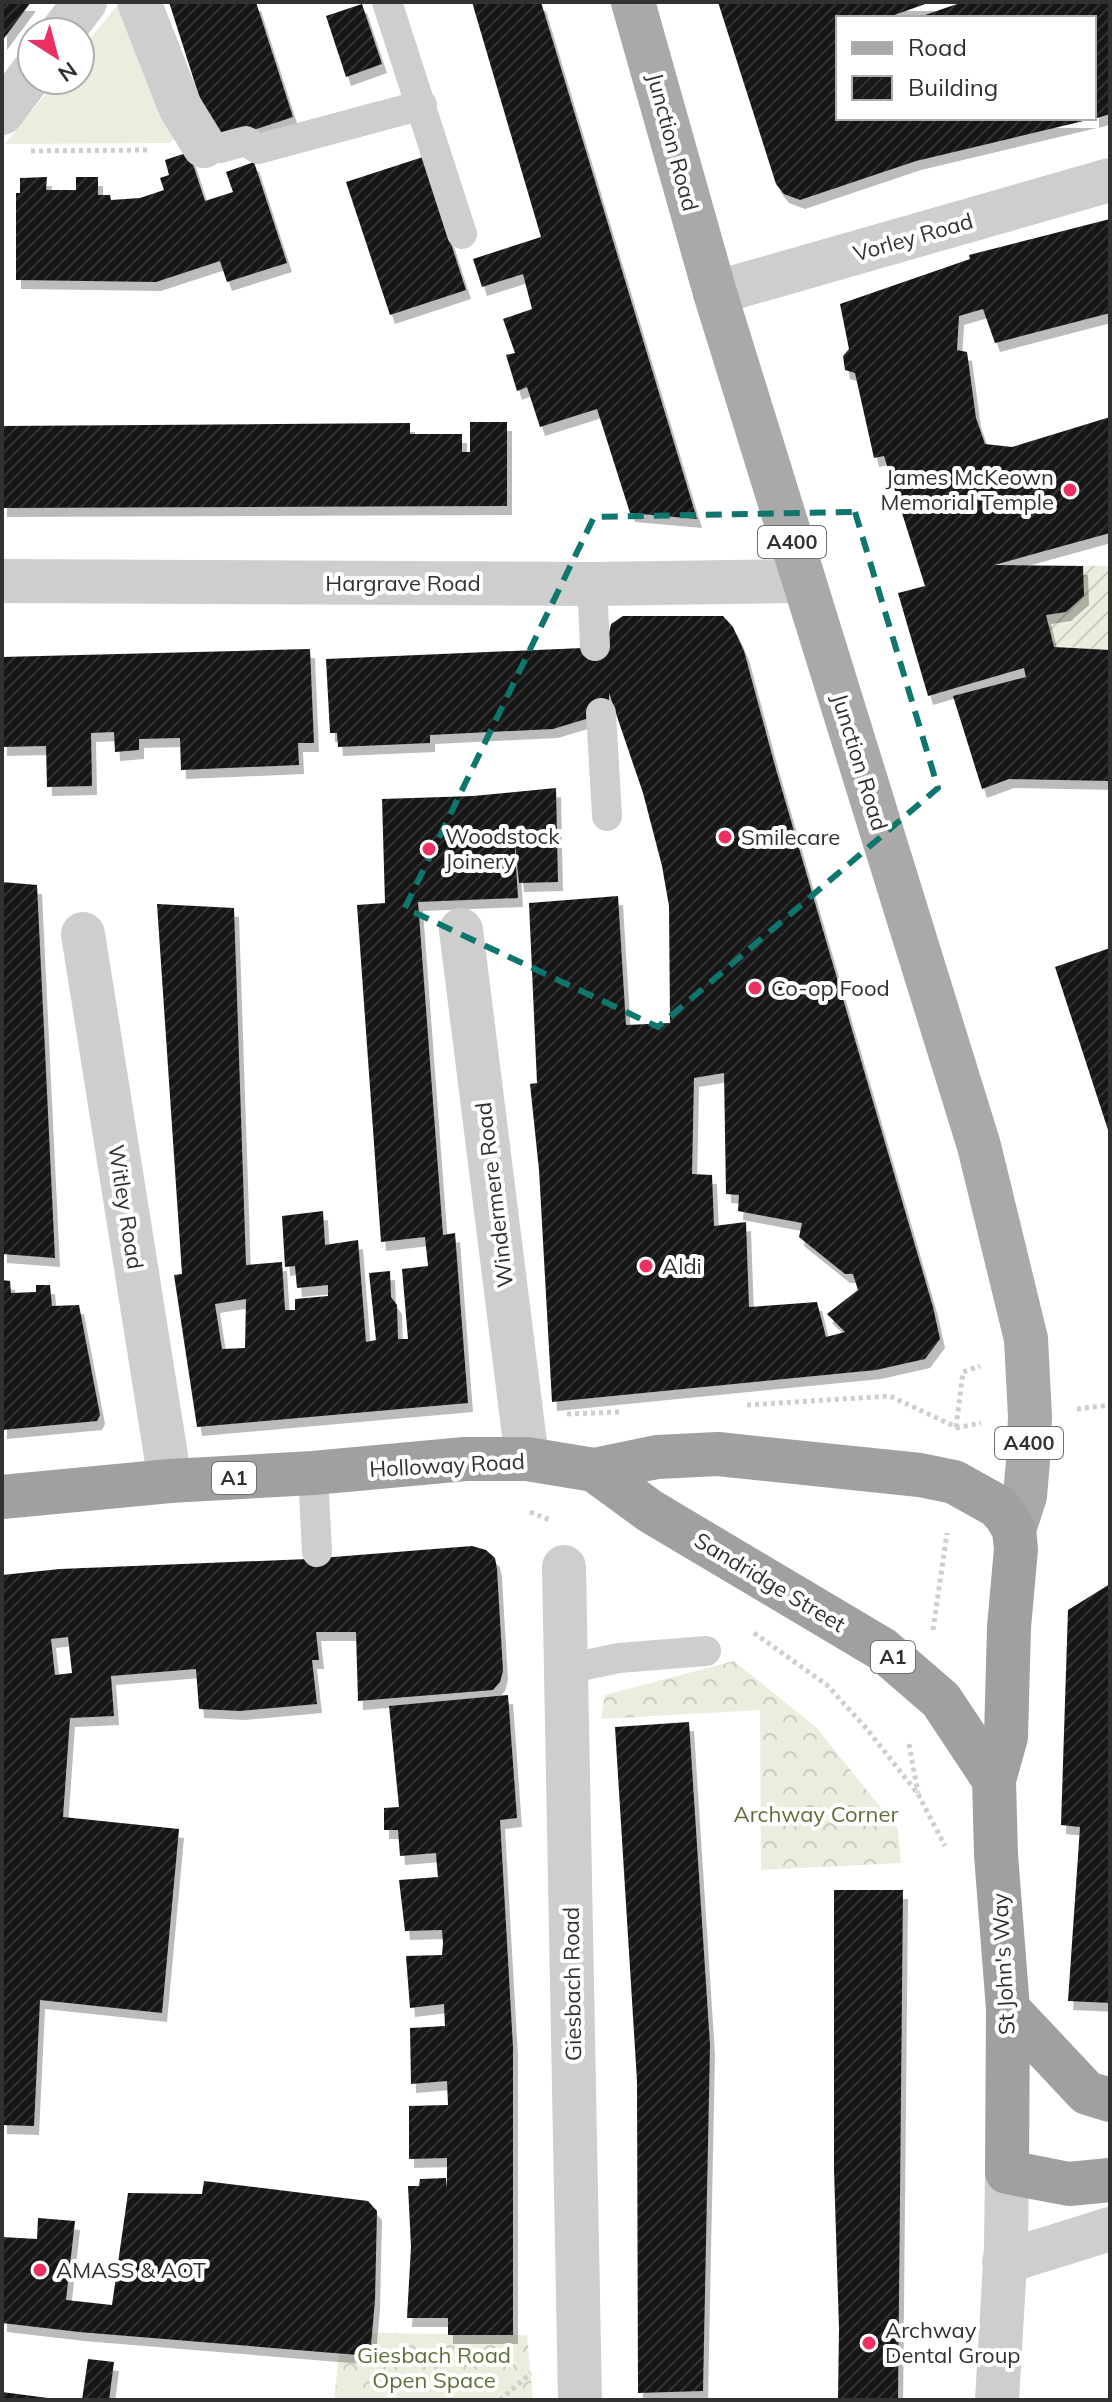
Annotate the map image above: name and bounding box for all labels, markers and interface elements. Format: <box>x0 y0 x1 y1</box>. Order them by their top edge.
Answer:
north arrow <box>16 16 96 96</box>
legend <box>836 16 1096 120</box>
text: Road <box>908 32 967 62</box>
text: N <box>53 56 83 88</box>
street label: Junction Road <box>641 70 705 214</box>
text: Building <box>908 72 998 102</box>
street label: Vorley Road <box>850 207 976 267</box>
place label: James McKeown Memorial Temple <box>881 463 1054 516</box>
marker: James McKeown Memorial Temple <box>1061 481 1079 499</box>
road number: A400 <box>758 526 826 558</box>
street label: Hargrave Road <box>325 569 481 597</box>
street label: Junction Road <box>826 690 894 834</box>
place label: Woodstock Joinery <box>445 822 560 875</box>
place label: Smilecare <box>741 823 840 851</box>
marker: Smilecare <box>716 828 734 846</box>
marker: Woodstock Joinery <box>420 840 438 858</box>
place label: Co-op Food <box>771 974 890 1002</box>
marker: Co-op Food <box>746 979 764 997</box>
street label: Windermere Road <box>469 1101 519 1289</box>
street label: Witley Road <box>102 1143 150 1271</box>
place label: Aldi <box>662 1252 702 1280</box>
marker: Aldi <box>637 1257 655 1275</box>
road number: A400 <box>995 1427 1063 1459</box>
street label: Holloway Road <box>369 1447 525 1483</box>
road number: A1 <box>212 1462 256 1494</box>
street label: Sandridge Street <box>689 1526 851 1638</box>
road number: A1 <box>871 1641 915 1673</box>
park label: Archway Corner <box>734 1800 898 1828</box>
street label: St John's Way <box>985 1892 1021 2036</box>
street label: Giesbach Road <box>557 1907 587 2061</box>
place label: AMASS & AOT <box>56 2256 206 2284</box>
marker: AMASS & AOT <box>31 2261 49 2279</box>
place label: Archway Dental Group <box>885 2316 1021 2369</box>
marker: Archway Dental Group <box>860 2334 878 2352</box>
park label: Giesbach Road Open Space <box>357 2341 511 2394</box>

